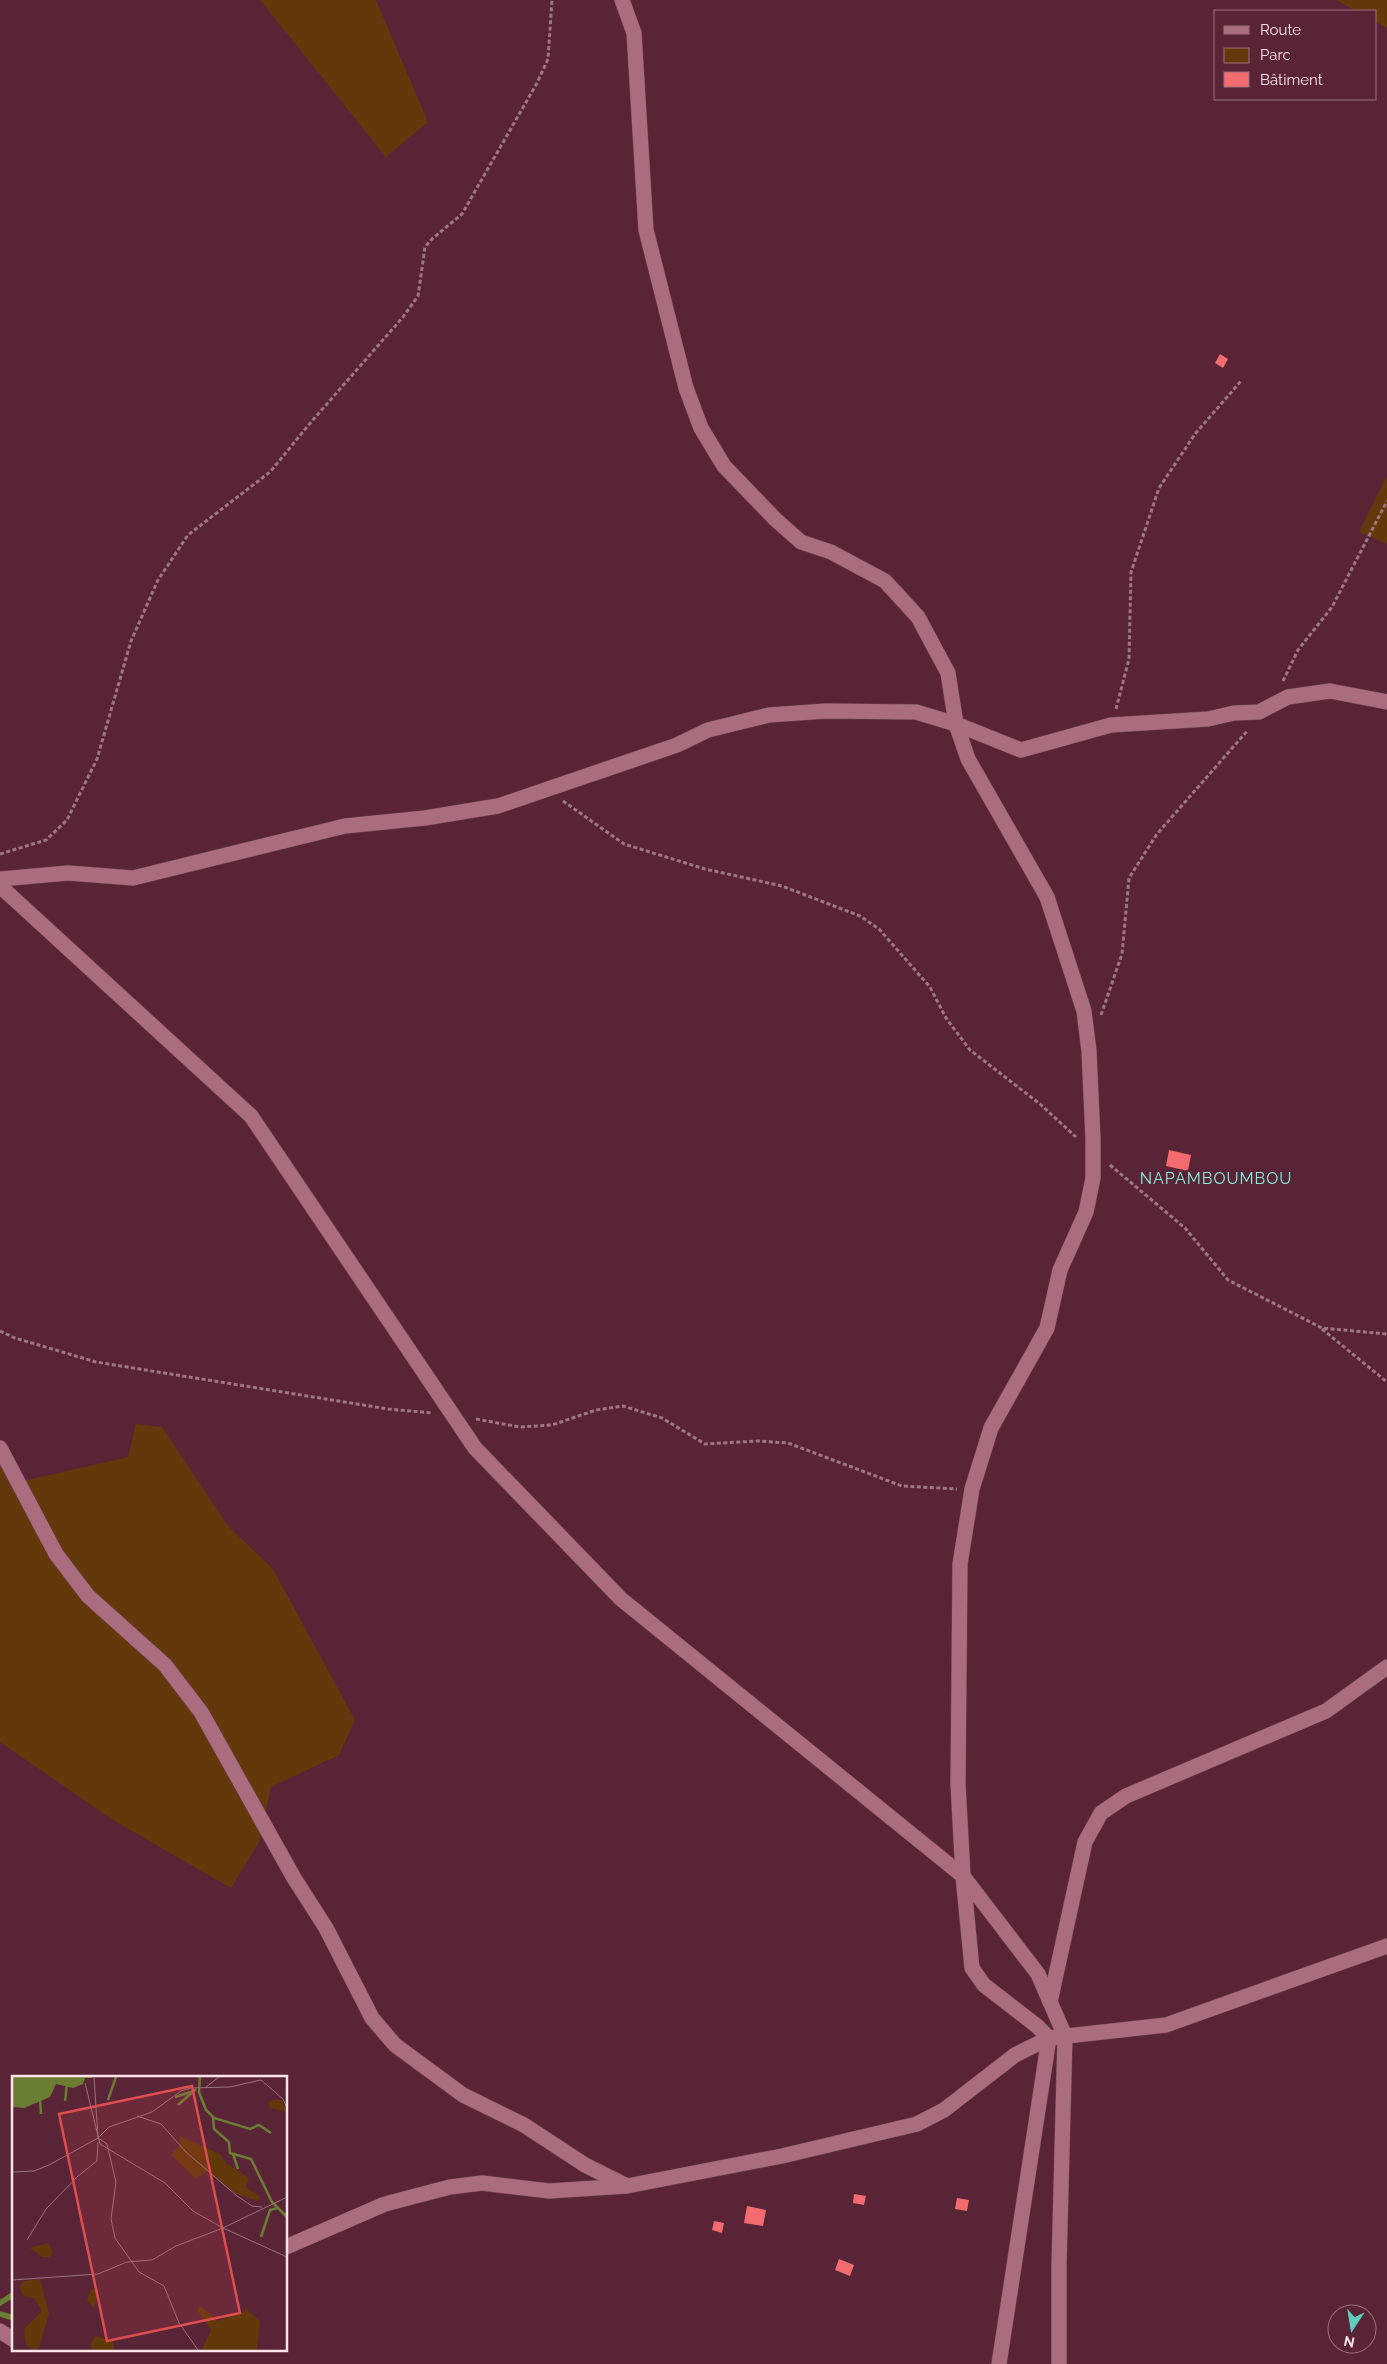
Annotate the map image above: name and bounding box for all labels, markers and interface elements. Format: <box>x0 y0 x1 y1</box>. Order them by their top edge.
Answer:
legend <box>1214 10 1377 100</box>
text: Route <box>1260 21 1301 39</box>
text: Parc <box>1260 46 1291 64</box>
text: Bâtiment <box>1260 71 1323 89</box>
district label: NAPAMBOUMBOU <box>1140 1169 1292 1188</box>
inset map <box>12 2076 288 2352</box>
north arrow <box>1327 2304 1377 2354</box>
text: N <box>1342 2333 1356 2351</box>

